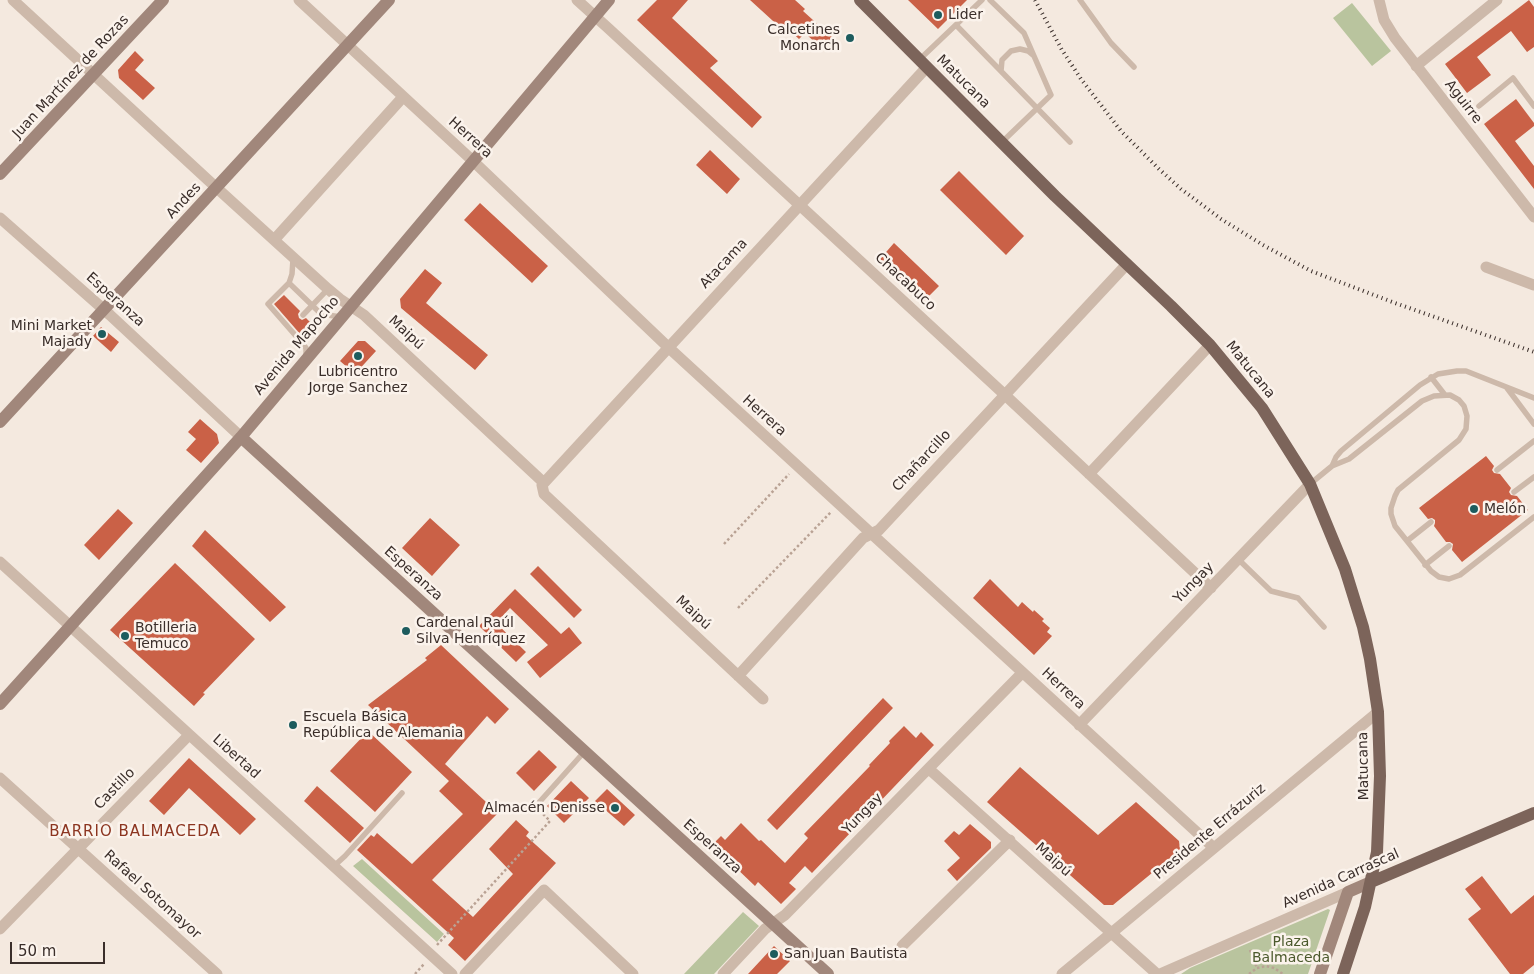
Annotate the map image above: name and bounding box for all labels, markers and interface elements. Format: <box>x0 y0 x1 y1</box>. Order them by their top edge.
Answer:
place label: Lider <box>948 7 983 23</box>
marker: Lider <box>932 9 944 21</box>
street label: Juan Martínez de Rozas <box>9 12 133 142</box>
place label: Calcetines Monarch <box>767 22 840 54</box>
marker: Calcetines Monarch <box>844 32 856 44</box>
street label: Matucana <box>933 52 993 112</box>
street label: Aguirre <box>1441 77 1485 127</box>
street label: Herrera <box>445 114 495 162</box>
street label: Andes <box>163 179 205 223</box>
street label: Atacama <box>697 236 751 292</box>
street label: Chacabuco <box>871 249 939 315</box>
street label: Esperanza <box>82 269 148 331</box>
street label: Avenida Mapocho <box>251 293 343 399</box>
street label: Maipú <box>385 312 427 354</box>
place label: Mini Market Majady <box>11 318 92 351</box>
marker: Mini Market Majady <box>96 328 108 340</box>
street label: Matucana <box>1222 338 1278 402</box>
marker: Lubricentro Jorge Sanchez <box>352 350 364 362</box>
place label: Lubricentro Jorge Sanchez <box>308 364 408 397</box>
street label: Herrera <box>739 392 789 440</box>
street label: Chañarcillo <box>889 427 955 495</box>
place label: Melón <box>1484 501 1526 517</box>
marker: Melón <box>1468 503 1480 515</box>
street label: Esperanza <box>380 543 446 605</box>
street label: Yungay <box>1170 559 1218 607</box>
street label: Maipú <box>672 592 714 634</box>
place label: Cardenal Raúl Silva Henríquez <box>416 615 525 648</box>
place label: Botilleria Temuco <box>135 620 197 652</box>
marker: Cardenal Raúl Silva Henríquez <box>400 625 412 637</box>
marker: Botilleria Temuco <box>119 630 131 642</box>
street label: Herrera <box>1038 665 1088 713</box>
place label: Escuela Básica República de Alemania <box>303 709 463 742</box>
marker: Escuela Básica República de Alemania <box>287 719 299 731</box>
street label: Libertad <box>209 731 263 783</box>
street label: Matucana <box>1355 731 1373 801</box>
street label: Castillo <box>91 765 139 813</box>
street label: Presidente Errázuriz <box>1151 780 1269 884</box>
street label: Yungay <box>839 790 887 838</box>
place label: Almacén Denisse <box>484 800 605 816</box>
marker: Almacén Denisse <box>609 802 621 814</box>
street label: Esperanza <box>679 816 745 878</box>
district label: BARRIO BALMACEDA <box>47 823 223 841</box>
street label: Maipú <box>1032 840 1074 880</box>
street label: Avenida Carrascal <box>1280 846 1402 912</box>
street label: Rafael Sotomayor <box>100 847 204 943</box>
scale bar <box>12 932 108 964</box>
park label: Plaza Balmaceda <box>1252 934 1330 966</box>
text: 50 m <box>18 942 56 960</box>
place label: San Juan Bautista <box>784 946 907 962</box>
marker: San Juan Bautista <box>768 948 780 960</box>

